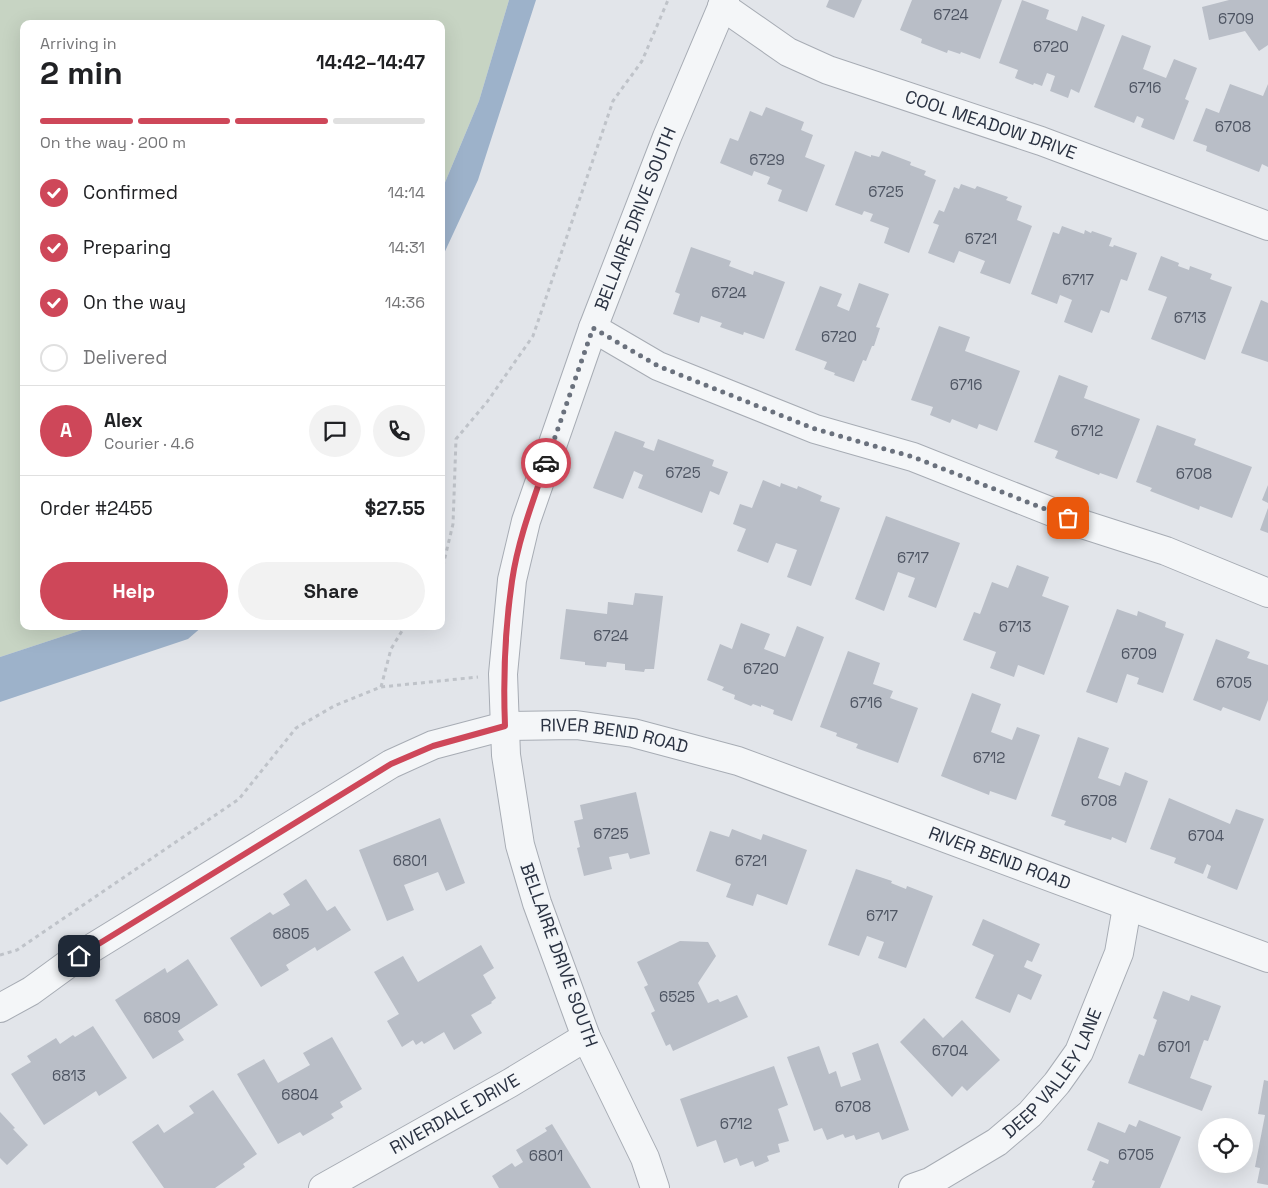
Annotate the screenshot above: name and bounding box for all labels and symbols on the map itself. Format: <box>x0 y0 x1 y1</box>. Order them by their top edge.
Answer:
house number: 6724 <box>933 5 969 24</box>
house number: 6709 <box>1218 9 1254 28</box>
house number: 6720 <box>1033 37 1069 56</box>
house number: 6716 <box>1129 78 1161 97</box>
street label: COOL MEADOW DRIVE <box>902 84 1080 164</box>
house number: 6708 <box>1215 117 1251 136</box>
street label: BELLAIRE DRIVE SOUTH <box>589 123 681 314</box>
house number: 6729 <box>749 150 785 169</box>
house number: 6725 <box>868 182 904 201</box>
house number: 6721 <box>965 229 997 248</box>
house number: 6717 <box>1062 270 1094 289</box>
house number: 6724 <box>711 283 747 302</box>
house number: 6713 <box>1174 308 1206 327</box>
house number: 6720 <box>821 327 857 346</box>
house number: 6716 <box>950 375 982 394</box>
house number: 6712 <box>1071 421 1103 440</box>
courier <box>521 438 571 488</box>
house number: 6725 <box>665 463 701 482</box>
house number: 6708 <box>1176 464 1212 483</box>
pin <box>1047 497 1089 539</box>
house number: 6717 <box>897 548 929 567</box>
house number: 6713 <box>999 617 1031 636</box>
house number: 6724 <box>593 626 629 645</box>
house number: 6709 <box>1121 644 1157 663</box>
house number: 6720 <box>743 659 779 678</box>
house number: 6705 <box>1216 673 1252 692</box>
house number: 6716 <box>850 693 882 712</box>
street label: RIVER BEND ROAD <box>540 713 691 758</box>
house number: 6712 <box>973 748 1005 767</box>
house number: 6708 <box>1081 791 1117 810</box>
street label: RIVER BEND ROAD <box>925 821 1074 895</box>
house number: 6725 <box>593 824 629 843</box>
house number: 6704 <box>1188 826 1224 845</box>
house number: 6801 <box>393 851 427 870</box>
house number: 6721 <box>735 851 767 870</box>
street label: BELLAIRE DRIVE SOUTH <box>515 859 604 1050</box>
house number: 6717 <box>866 906 898 925</box>
house number: 6805 <box>272 924 310 943</box>
pin <box>58 935 100 977</box>
house number: 6525 <box>659 987 695 1006</box>
street label: DEEP VALLEY LANE <box>998 1005 1107 1143</box>
house number: 6809 <box>143 1008 181 1027</box>
house number: 6701 <box>1157 1037 1191 1056</box>
house number: 6704 <box>932 1041 968 1060</box>
house number: 6813 <box>52 1066 86 1085</box>
street label: RIVERDALE DRIVE <box>386 1068 523 1159</box>
house number: 6804 <box>281 1085 319 1104</box>
house number: 6708 <box>835 1097 871 1116</box>
house number: 6712 <box>720 1114 752 1133</box>
house number: 6705 <box>1118 1145 1154 1164</box>
house number: 6801 <box>529 1146 563 1165</box>

